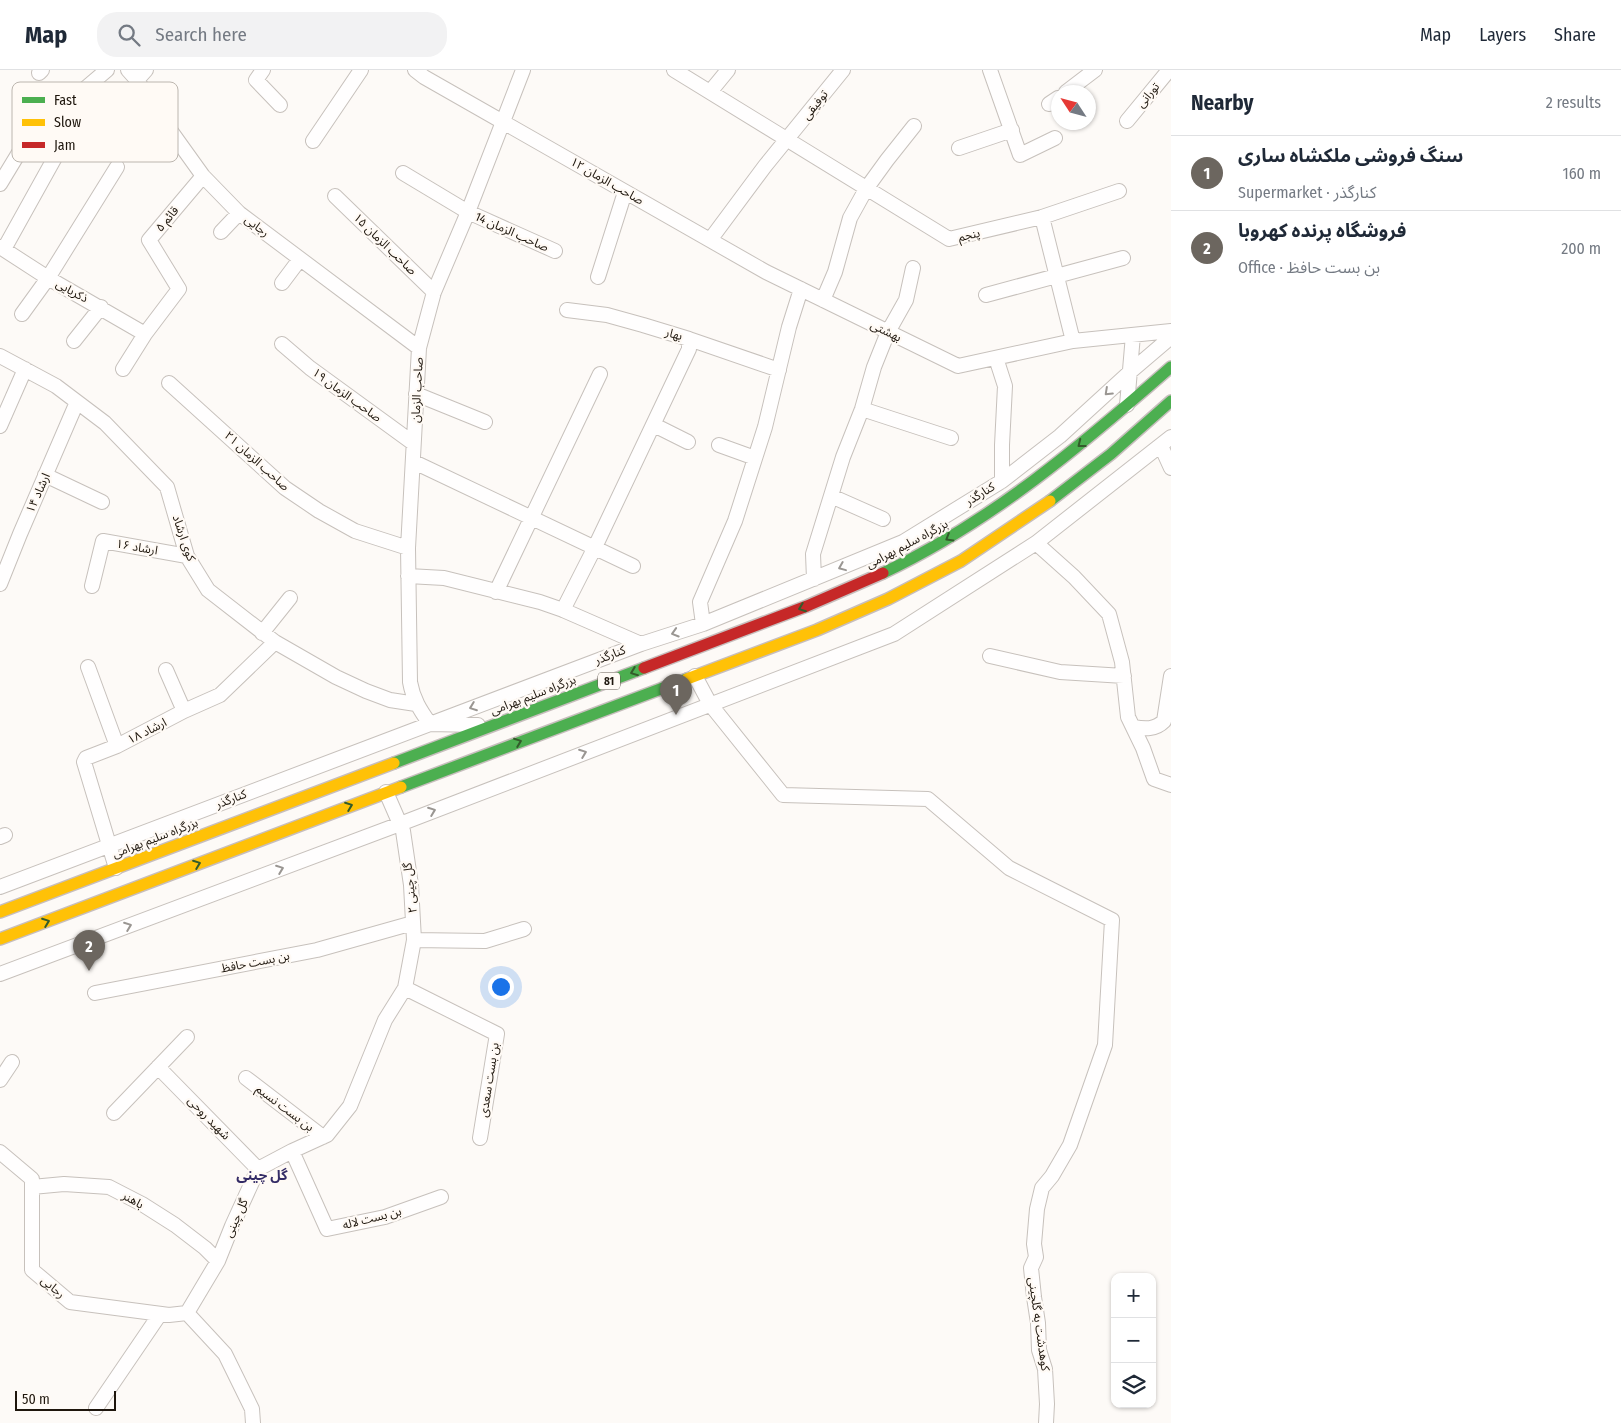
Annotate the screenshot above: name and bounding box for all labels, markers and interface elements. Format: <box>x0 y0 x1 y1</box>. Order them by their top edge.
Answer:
search box <box>97 12 447 57</box>
text: Map <box>25 21 67 49</box>
icon: search <box>115 21 143 49</box>
text: Search here <box>155 23 247 46</box>
text: Map <box>1420 24 1451 46</box>
text: Layers <box>1479 24 1526 46</box>
text: Share <box>1554 24 1596 46</box>
street label: تورانی <box>1134 79 1163 110</box>
legend <box>12 82 178 162</box>
north arrow <box>1051 85 1096 130</box>
street label: توفیقی <box>799 87 831 123</box>
text: Nearby <box>1191 90 1253 116</box>
text: Fast <box>54 92 77 109</box>
text: 2 results <box>1546 93 1601 112</box>
text: Slow <box>54 114 81 131</box>
text: Jam <box>54 137 75 154</box>
text: سنگ فروشی ملکشاه ساری <box>1238 144 1463 167</box>
street label: صاحب الزمان ۱۲ <box>568 154 646 208</box>
text: 1 <box>1204 164 1210 183</box>
text: 160 m <box>1562 164 1601 183</box>
text: Supermarket · کنارگذر <box>1238 183 1376 202</box>
street label: قائم ۵ <box>152 204 183 236</box>
street label: صاحب الزمان ۱۵ <box>350 210 420 278</box>
street label: صاحب الزمان 14 <box>473 210 551 255</box>
street label: رجایی <box>242 212 272 240</box>
text: فروشگاه پرنده کهروبا <box>1238 219 1406 242</box>
street label: پنجم <box>957 226 982 246</box>
text: 2 <box>1203 239 1211 258</box>
text: 200 m <box>1561 239 1601 258</box>
text: Office · بن بست حافظ <box>1238 258 1380 277</box>
street label: ذکریایی <box>53 276 91 306</box>
street label: بهشتی <box>868 318 904 345</box>
street label: بهار <box>663 325 684 343</box>
street label: صاحب الزمان <box>408 357 426 423</box>
street label: صاحب الزمان ۱۹ <box>309 365 384 425</box>
one-way arrow <box>1104 386 1113 395</box>
street label: صاحب الزمان ۲۱ <box>222 428 292 494</box>
one-way arrow <box>1078 439 1087 447</box>
street label: ارشاد ۱۴ <box>23 471 53 515</box>
street label: کنارگذر <box>962 479 998 509</box>
street label: کوی ارشاد <box>170 513 199 564</box>
street label: بزرگراه سلیم بهرامی <box>864 517 951 573</box>
one-way arrow <box>945 532 954 542</box>
street label: ارشاد ۱۶ <box>115 536 159 558</box>
one-way arrow <box>838 561 847 571</box>
one-way arrow <box>798 602 807 612</box>
one-way arrow <box>671 627 680 637</box>
street label: کنارگذر <box>592 642 629 668</box>
one-way arrow <box>630 665 639 676</box>
street label: بزرگراه سلیم بهرامی <box>488 672 579 720</box>
road number: 81 <box>598 672 620 690</box>
pin: 1 <box>660 674 692 715</box>
one-way arrow <box>470 702 478 712</box>
street label: ارشاد ۱۸ <box>125 715 169 747</box>
one-way arrow <box>513 738 521 748</box>
one-way arrow <box>579 749 587 759</box>
street label: کنارگذر <box>213 786 250 812</box>
one-way arrow <box>344 802 353 812</box>
one-way arrow <box>427 807 436 818</box>
street label: بزرگراه سلیم بهرامی <box>110 815 201 863</box>
one-way arrow <box>193 860 201 870</box>
street label: گل چینی ۲ <box>400 861 421 914</box>
one-way arrow <box>275 865 284 875</box>
one-way arrow <box>41 917 49 927</box>
one-way arrow <box>123 922 131 932</box>
pin: 2 <box>73 930 105 971</box>
street label: بن بست حافظ <box>219 948 291 976</box>
your location <box>488 974 514 1000</box>
street label: بن بست سعدی <box>476 1042 502 1118</box>
street label: بن بست نسیم <box>252 1082 317 1136</box>
street label: شهید روحی <box>185 1093 233 1143</box>
district label: گل چینی <box>236 1167 288 1184</box>
street label: باهنر <box>119 1188 146 1212</box>
street label: گل چینی <box>221 1195 252 1240</box>
street label: بن بست لاله <box>341 1204 403 1232</box>
street label: رجایی <box>38 1273 68 1301</box>
map controls <box>1111 1273 1156 1408</box>
button: + <box>1111 1273 1156 1318</box>
street label: کوهدشت به گلچینی <box>1024 1276 1053 1373</box>
button: − <box>1111 1318 1156 1363</box>
button: layers <box>1111 1363 1156 1408</box>
scale bar <box>15 1388 116 1411</box>
text: 50 m <box>22 1391 50 1408</box>

